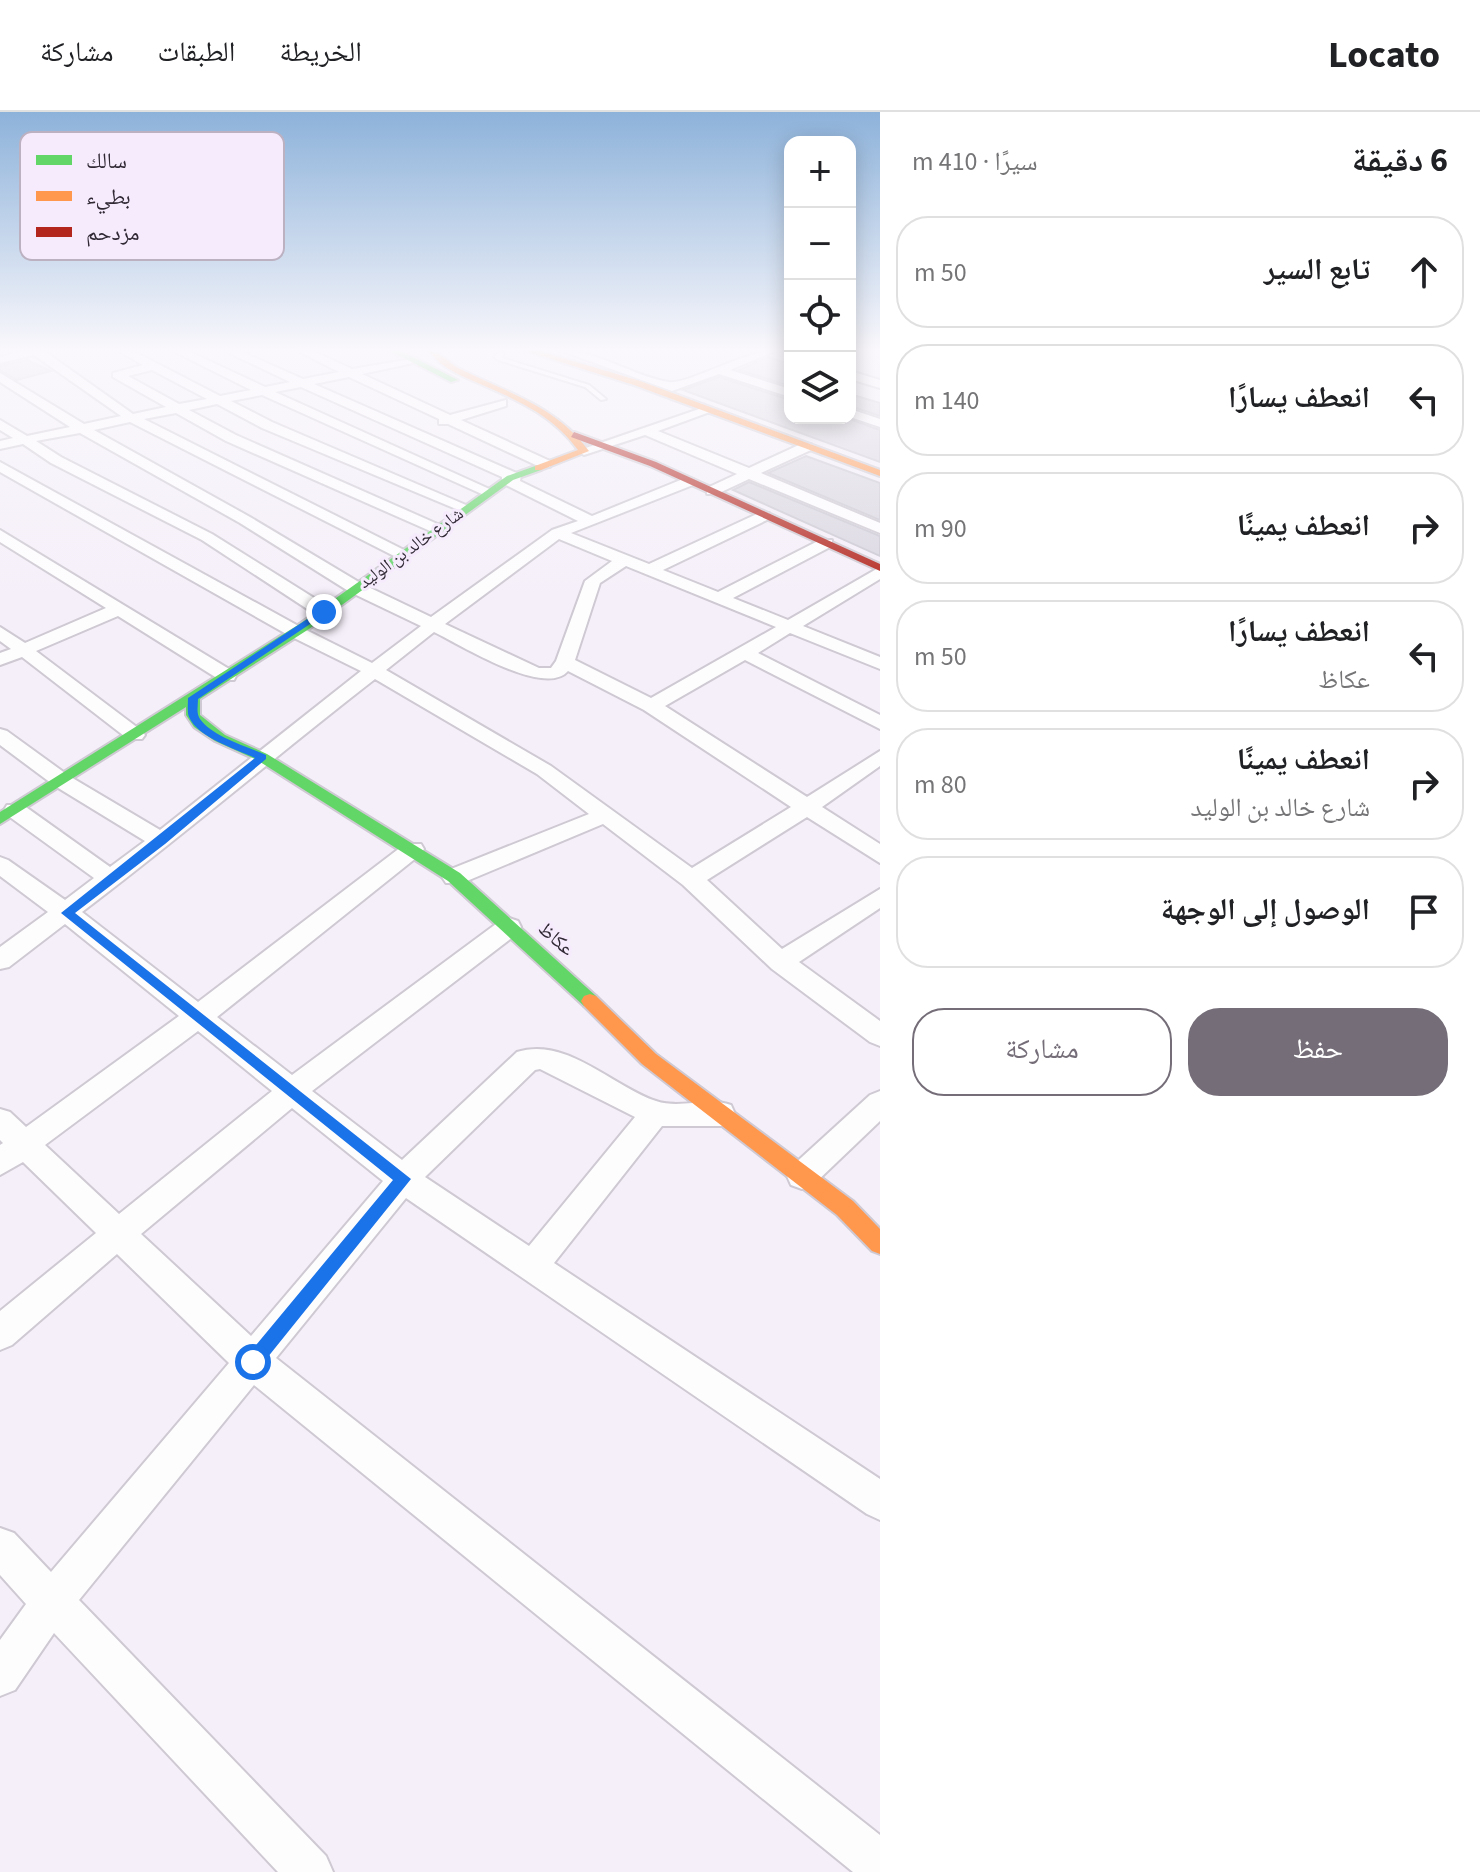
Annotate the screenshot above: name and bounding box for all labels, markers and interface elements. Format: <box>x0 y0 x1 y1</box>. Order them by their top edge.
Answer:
text: Locato <box>1328 28 1440 82</box>
text: مشاركة <box>40 32 114 72</box>
text: الطبقات <box>158 32 235 72</box>
text: الخريطة <box>279 32 362 72</box>
legend <box>20 132 284 260</box>
map controls <box>784 136 856 424</box>
button: + <box>784 136 856 208</box>
text: 6 دقيقة <box>1352 136 1448 185</box>
text: سيرًا · 410 m <box>912 143 1038 180</box>
text: سالك <box>86 145 127 177</box>
text: بطيء <box>86 181 131 214</box>
button: − <box>784 208 856 280</box>
text: مزدحم <box>86 217 140 249</box>
text: تابع السير <box>1264 248 1370 291</box>
icon: ahead <box>1402 250 1446 294</box>
text: 50 m <box>914 254 967 291</box>
button: locate <box>784 280 856 352</box>
button: layers <box>784 352 856 424</box>
text: انعطف يسارًا <box>1228 376 1370 419</box>
icon: left <box>1402 378 1446 422</box>
text: 140 m <box>914 382 980 419</box>
street label: شارع خالد بن الوليد <box>353 501 469 595</box>
text: انعطف يمينًا <box>1237 504 1370 547</box>
icon: right <box>1402 506 1446 550</box>
text: 90 m <box>914 510 967 547</box>
route end <box>306 594 342 630</box>
text: انعطف يسارًا <box>1228 610 1370 653</box>
icon: left <box>1402 634 1446 678</box>
text: 50 m <box>914 638 967 675</box>
text: عكاظ <box>1318 661 1370 698</box>
text: انعطف يمينًا <box>1237 738 1370 781</box>
icon: right <box>1402 762 1446 806</box>
text: 80 m <box>914 766 967 803</box>
text: شارع خالد بن الوليد <box>1191 789 1370 826</box>
text: الوصول إلى الوجهة <box>1161 888 1370 931</box>
icon: arrive <box>1402 890 1446 934</box>
street label: عكاظ <box>532 915 580 963</box>
button: مشاركة <box>912 1008 1172 1096</box>
button: حفظ <box>1188 1008 1448 1096</box>
route start <box>235 1344 271 1380</box>

